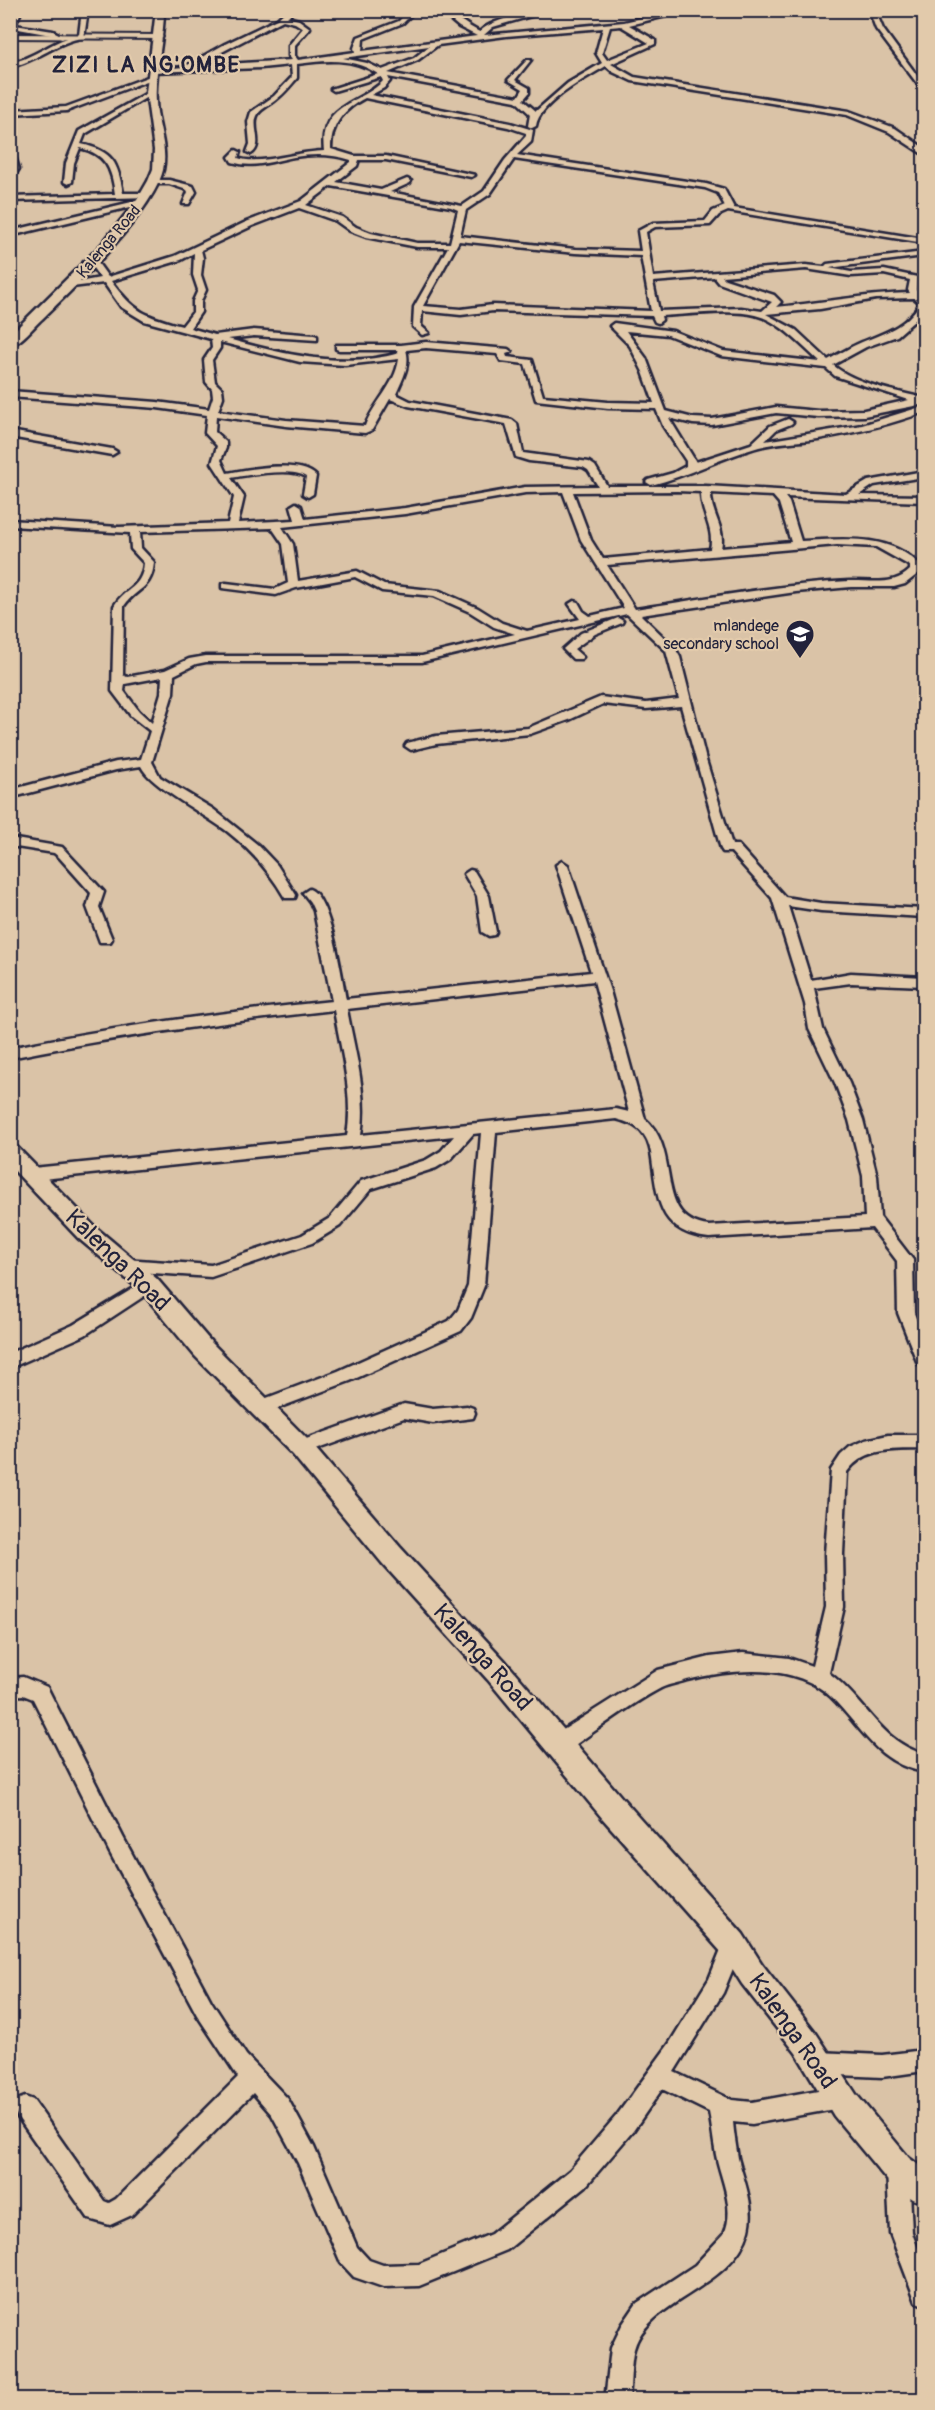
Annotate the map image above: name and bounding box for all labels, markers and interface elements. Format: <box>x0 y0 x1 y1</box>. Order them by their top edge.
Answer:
district label: ZIZI LA NG'OMBE <box>52 51 240 79</box>
street label: Kalenga Road <box>72 201 145 282</box>
place label: mlandege secondary school <box>663 616 779 654</box>
school or university icon: mlandege secondary school <box>784 618 816 660</box>
street label: Kalenga Road <box>59 1203 176 1317</box>
street label: Kalenga Road <box>427 1598 538 1717</box>
street label: Kalenga Road <box>742 1968 843 2095</box>

